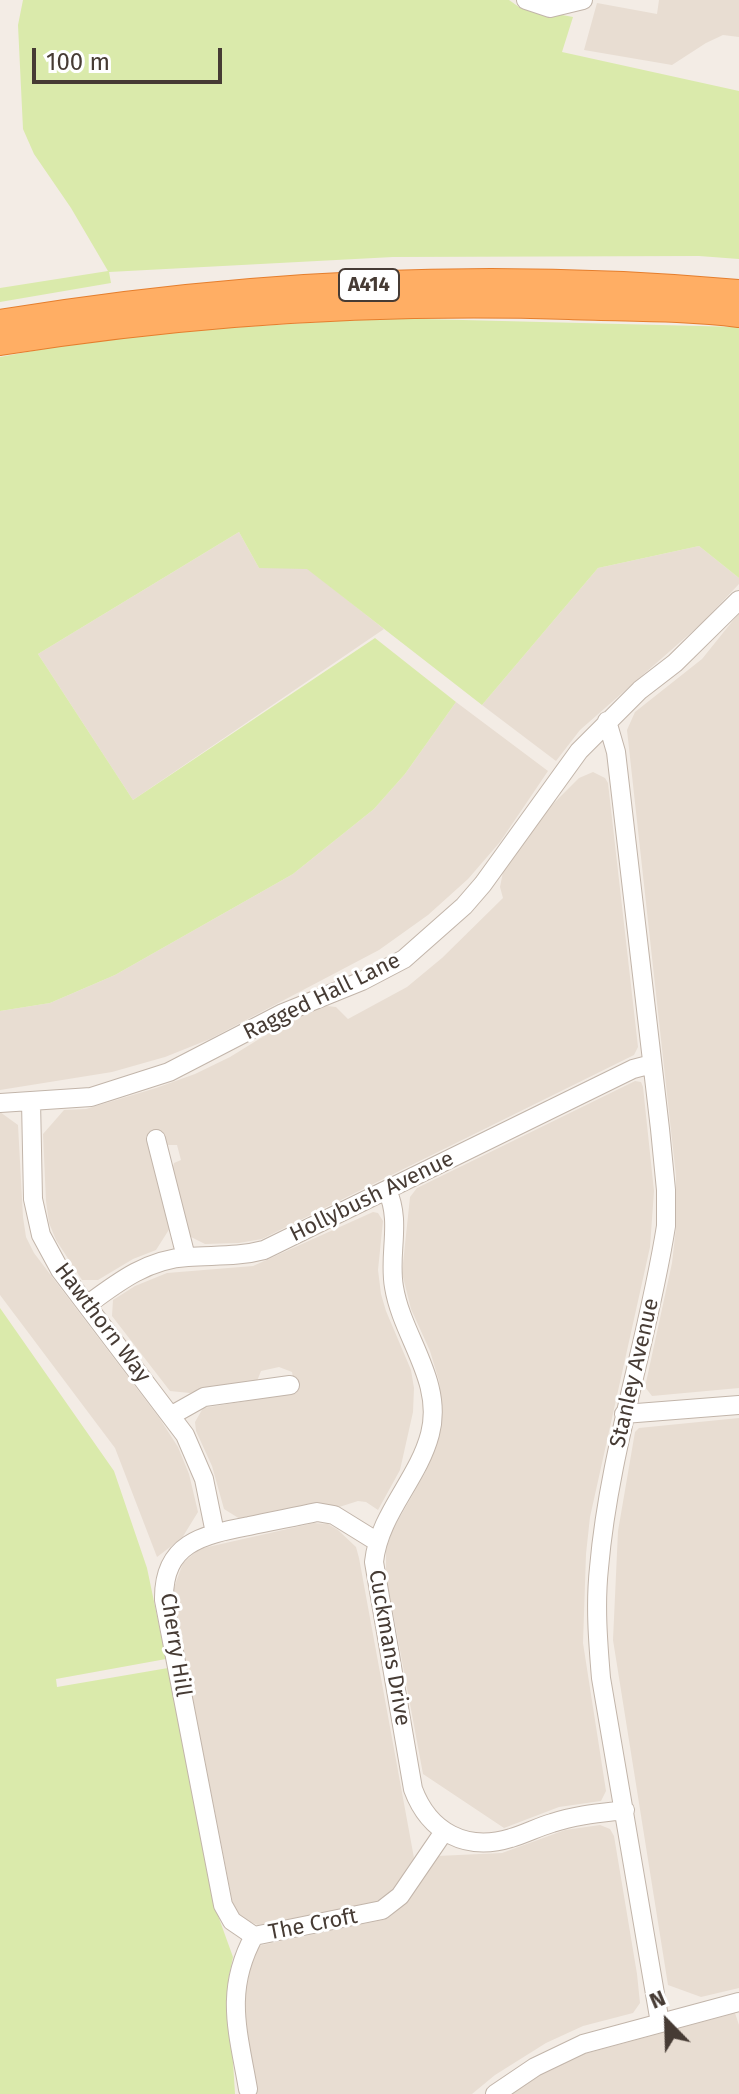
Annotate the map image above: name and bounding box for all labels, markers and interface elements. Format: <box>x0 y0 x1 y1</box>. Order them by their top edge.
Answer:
scale bar <box>36 32 226 82</box>
text: 100 m <box>46 48 110 76</box>
road number: A414 <box>339 269 399 301</box>
street label: Ragged Hall Lane <box>239 948 405 1046</box>
street label: Hollybush Avenue <box>286 1146 458 1248</box>
street label: Hawthorn Way <box>48 1258 156 1388</box>
street label: Stanley Avenue <box>605 1296 665 1450</box>
street label: Cuckmans Drive <box>362 1568 416 1728</box>
street label: Cherry Hill <box>154 1591 196 1699</box>
street label: The Croft <box>266 1903 360 1947</box>
north arrow <box>627 1982 707 2062</box>
text: N <box>645 1984 669 2015</box>

